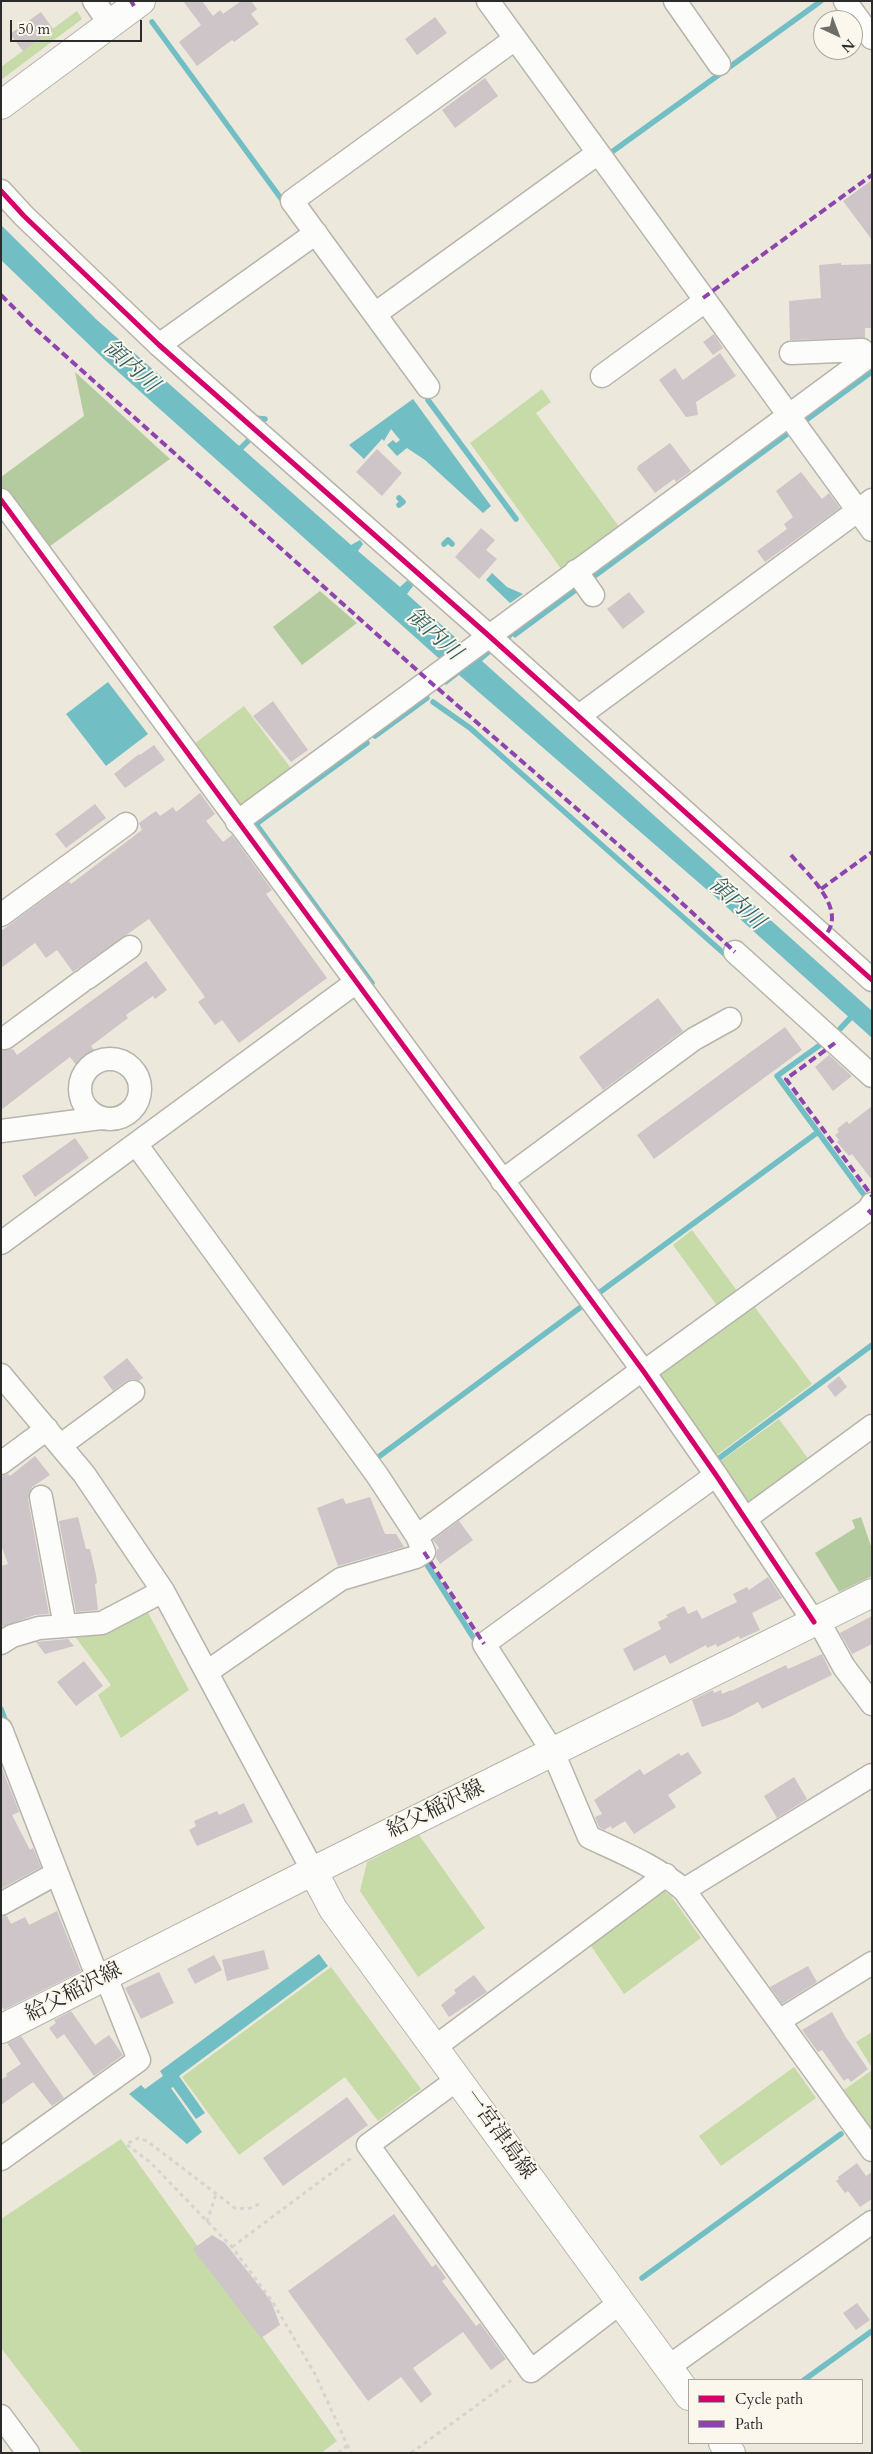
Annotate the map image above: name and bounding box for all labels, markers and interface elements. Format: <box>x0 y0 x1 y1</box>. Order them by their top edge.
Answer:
scale bar <box>12 10 145 42</box>
north arrow <box>813 10 863 60</box>
text: 50 m <box>18 19 50 39</box>
text: N <box>837 35 859 57</box>
water label: 領内川 <box>97 335 163 399</box>
water label: 領内川 <box>400 603 466 667</box>
water label: 領内川 <box>703 872 769 936</box>
street label: 給父稲沢線 <box>383 1776 489 1844</box>
street label: 給父稲沢線 <box>22 1958 126 2028</box>
street label: 一宮津島線 <box>458 2085 540 2185</box>
legend <box>688 2379 863 2444</box>
text: Cycle path <box>735 2389 803 2409</box>
text: Path <box>735 2414 763 2434</box>

